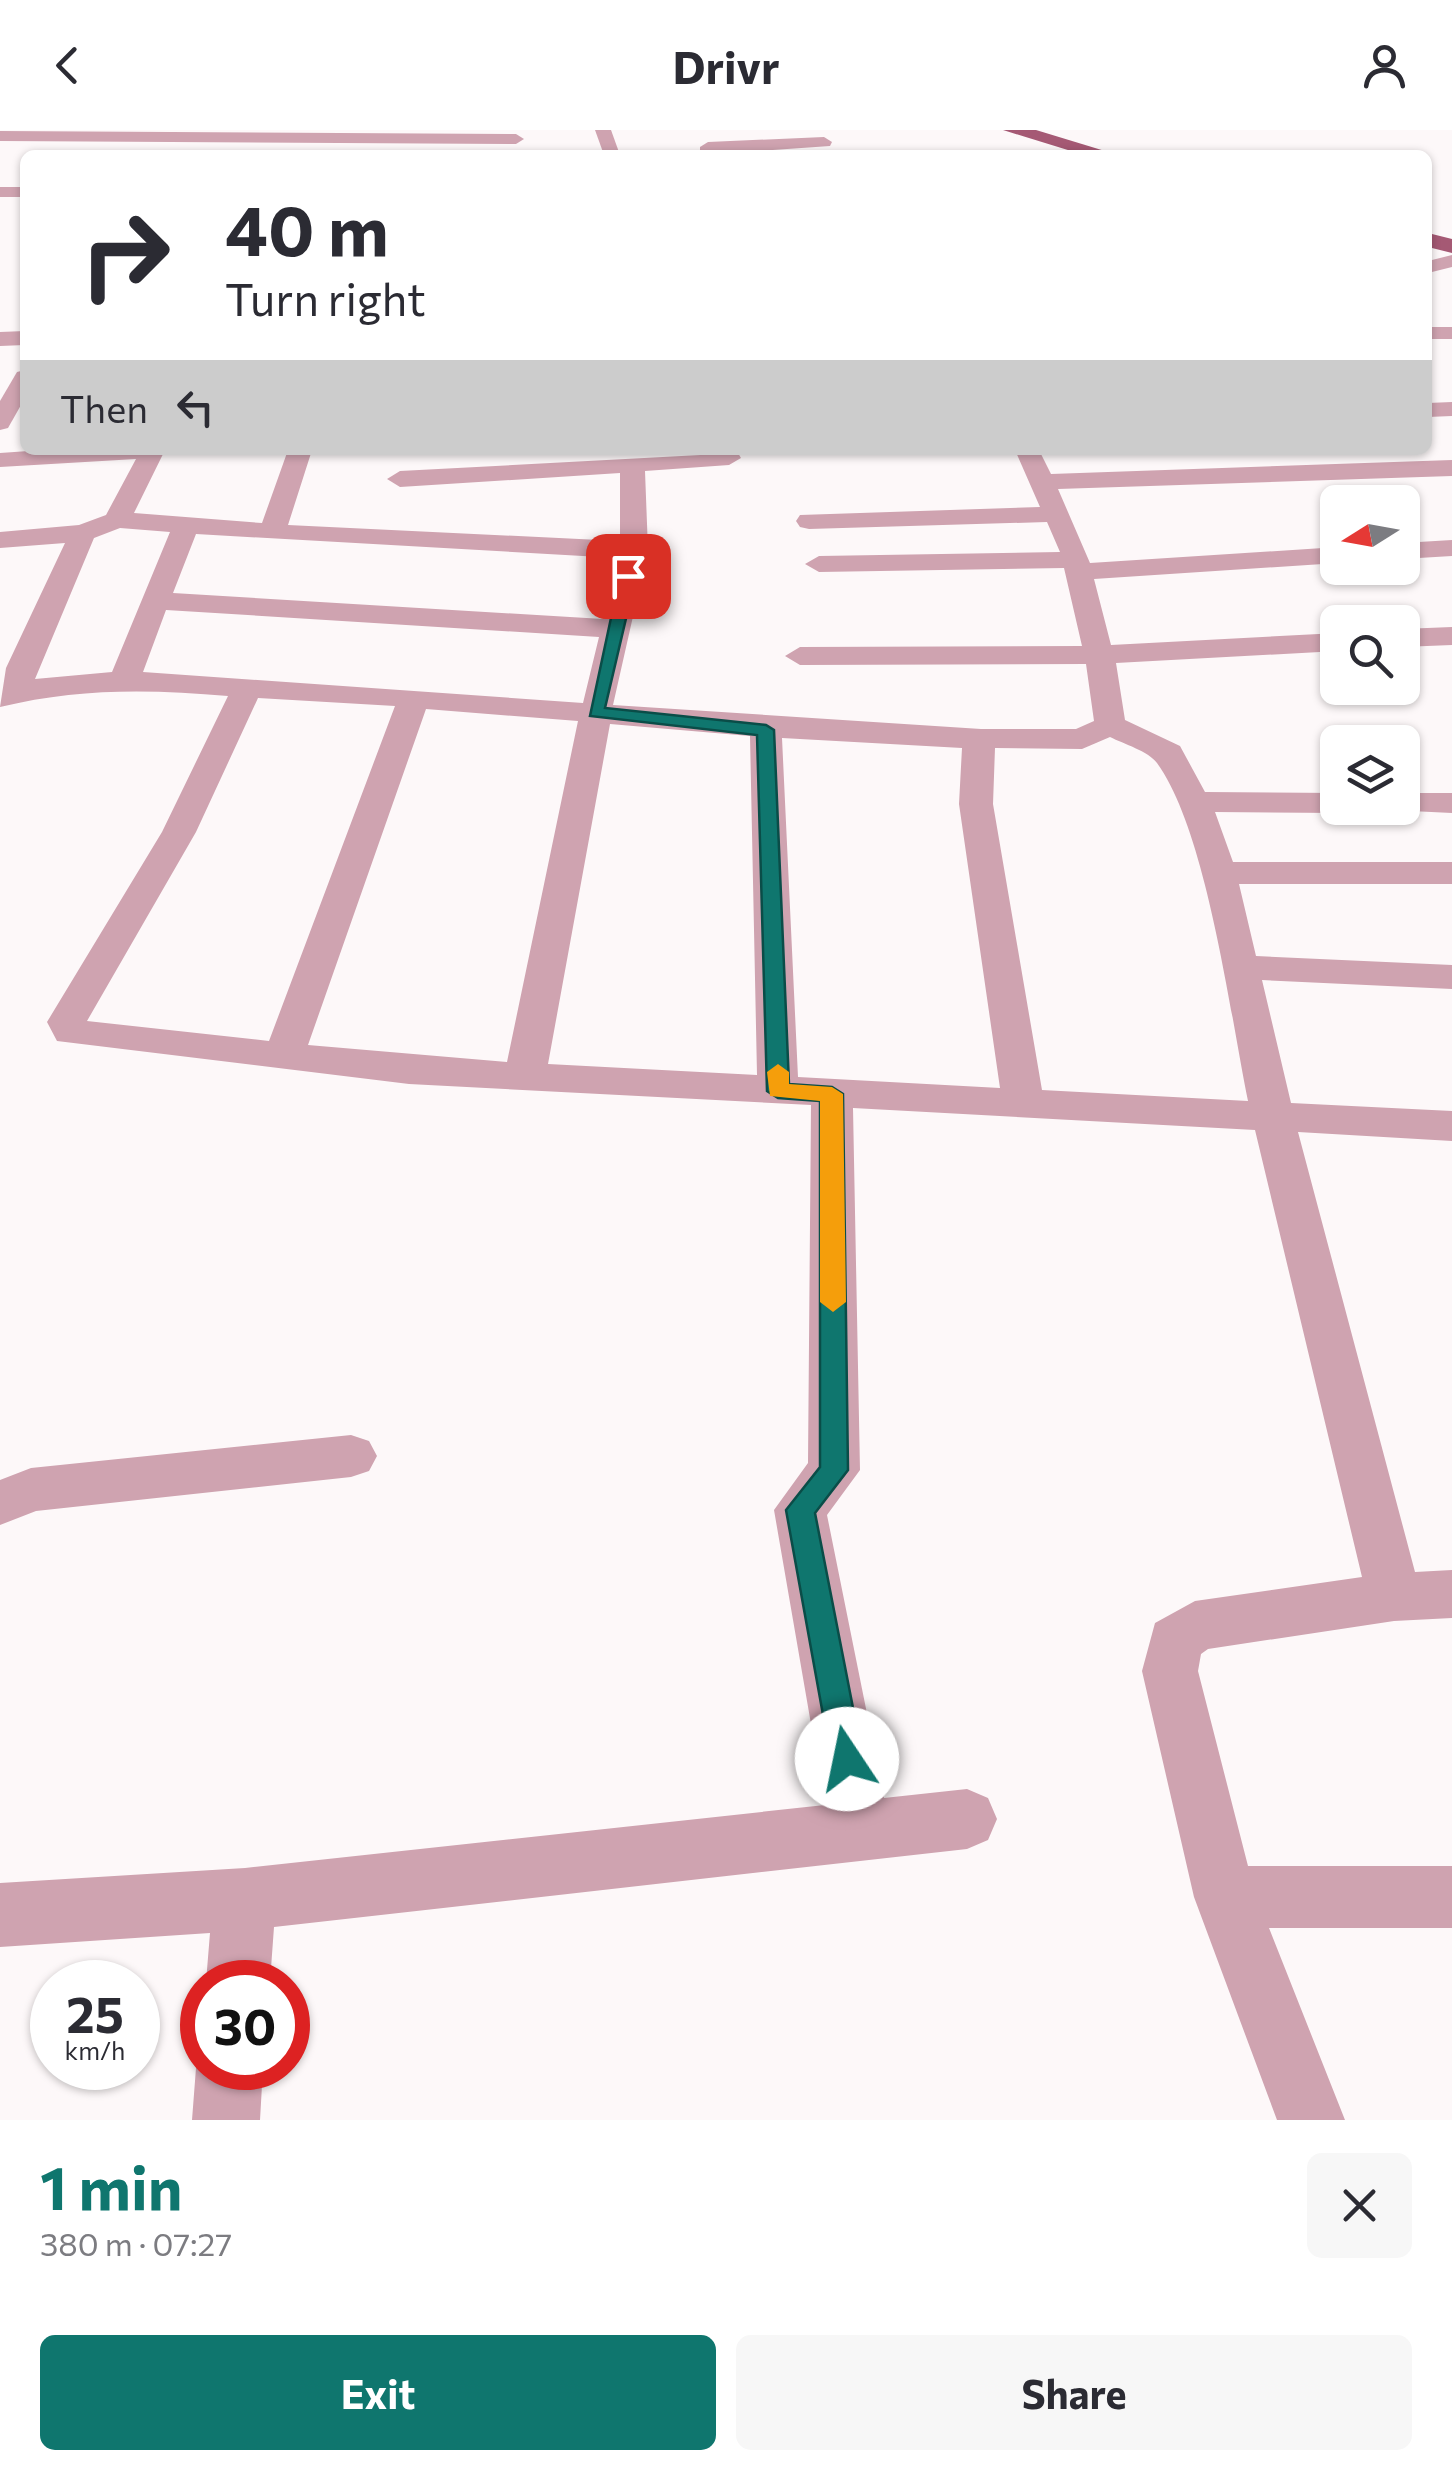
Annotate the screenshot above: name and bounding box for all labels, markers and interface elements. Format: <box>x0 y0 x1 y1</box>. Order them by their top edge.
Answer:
icon: back <box>40 38 95 93</box>
text: Drivr <box>672 38 780 93</box>
icon: person <box>1357 38 1412 93</box>
text: 40 m <box>225 185 389 270</box>
icon: right <box>60 190 190 320</box>
text: Turn right <box>225 270 426 325</box>
icon: left <box>168 380 223 435</box>
text: Then <box>60 384 148 431</box>
north arrow <box>1320 485 1420 585</box>
map controls <box>1320 485 1420 825</box>
pin <box>586 534 671 619</box>
icon: arrive <box>601 549 656 604</box>
button: search <box>1320 605 1420 705</box>
button: layers <box>1320 725 1420 825</box>
position arrow <box>795 1707 899 1811</box>
speed limit sign: 30 <box>180 1960 310 2090</box>
text: 25 <box>66 1982 124 2043</box>
text: km/h <box>65 2035 125 2065</box>
text: 1 min <box>40 2149 182 2222</box>
button: close <box>1307 2153 1412 2258</box>
text: 380 m · 07:27 <box>40 2223 232 2263</box>
button: Exit <box>40 2335 716 2450</box>
button: Share <box>736 2335 1412 2450</box>

